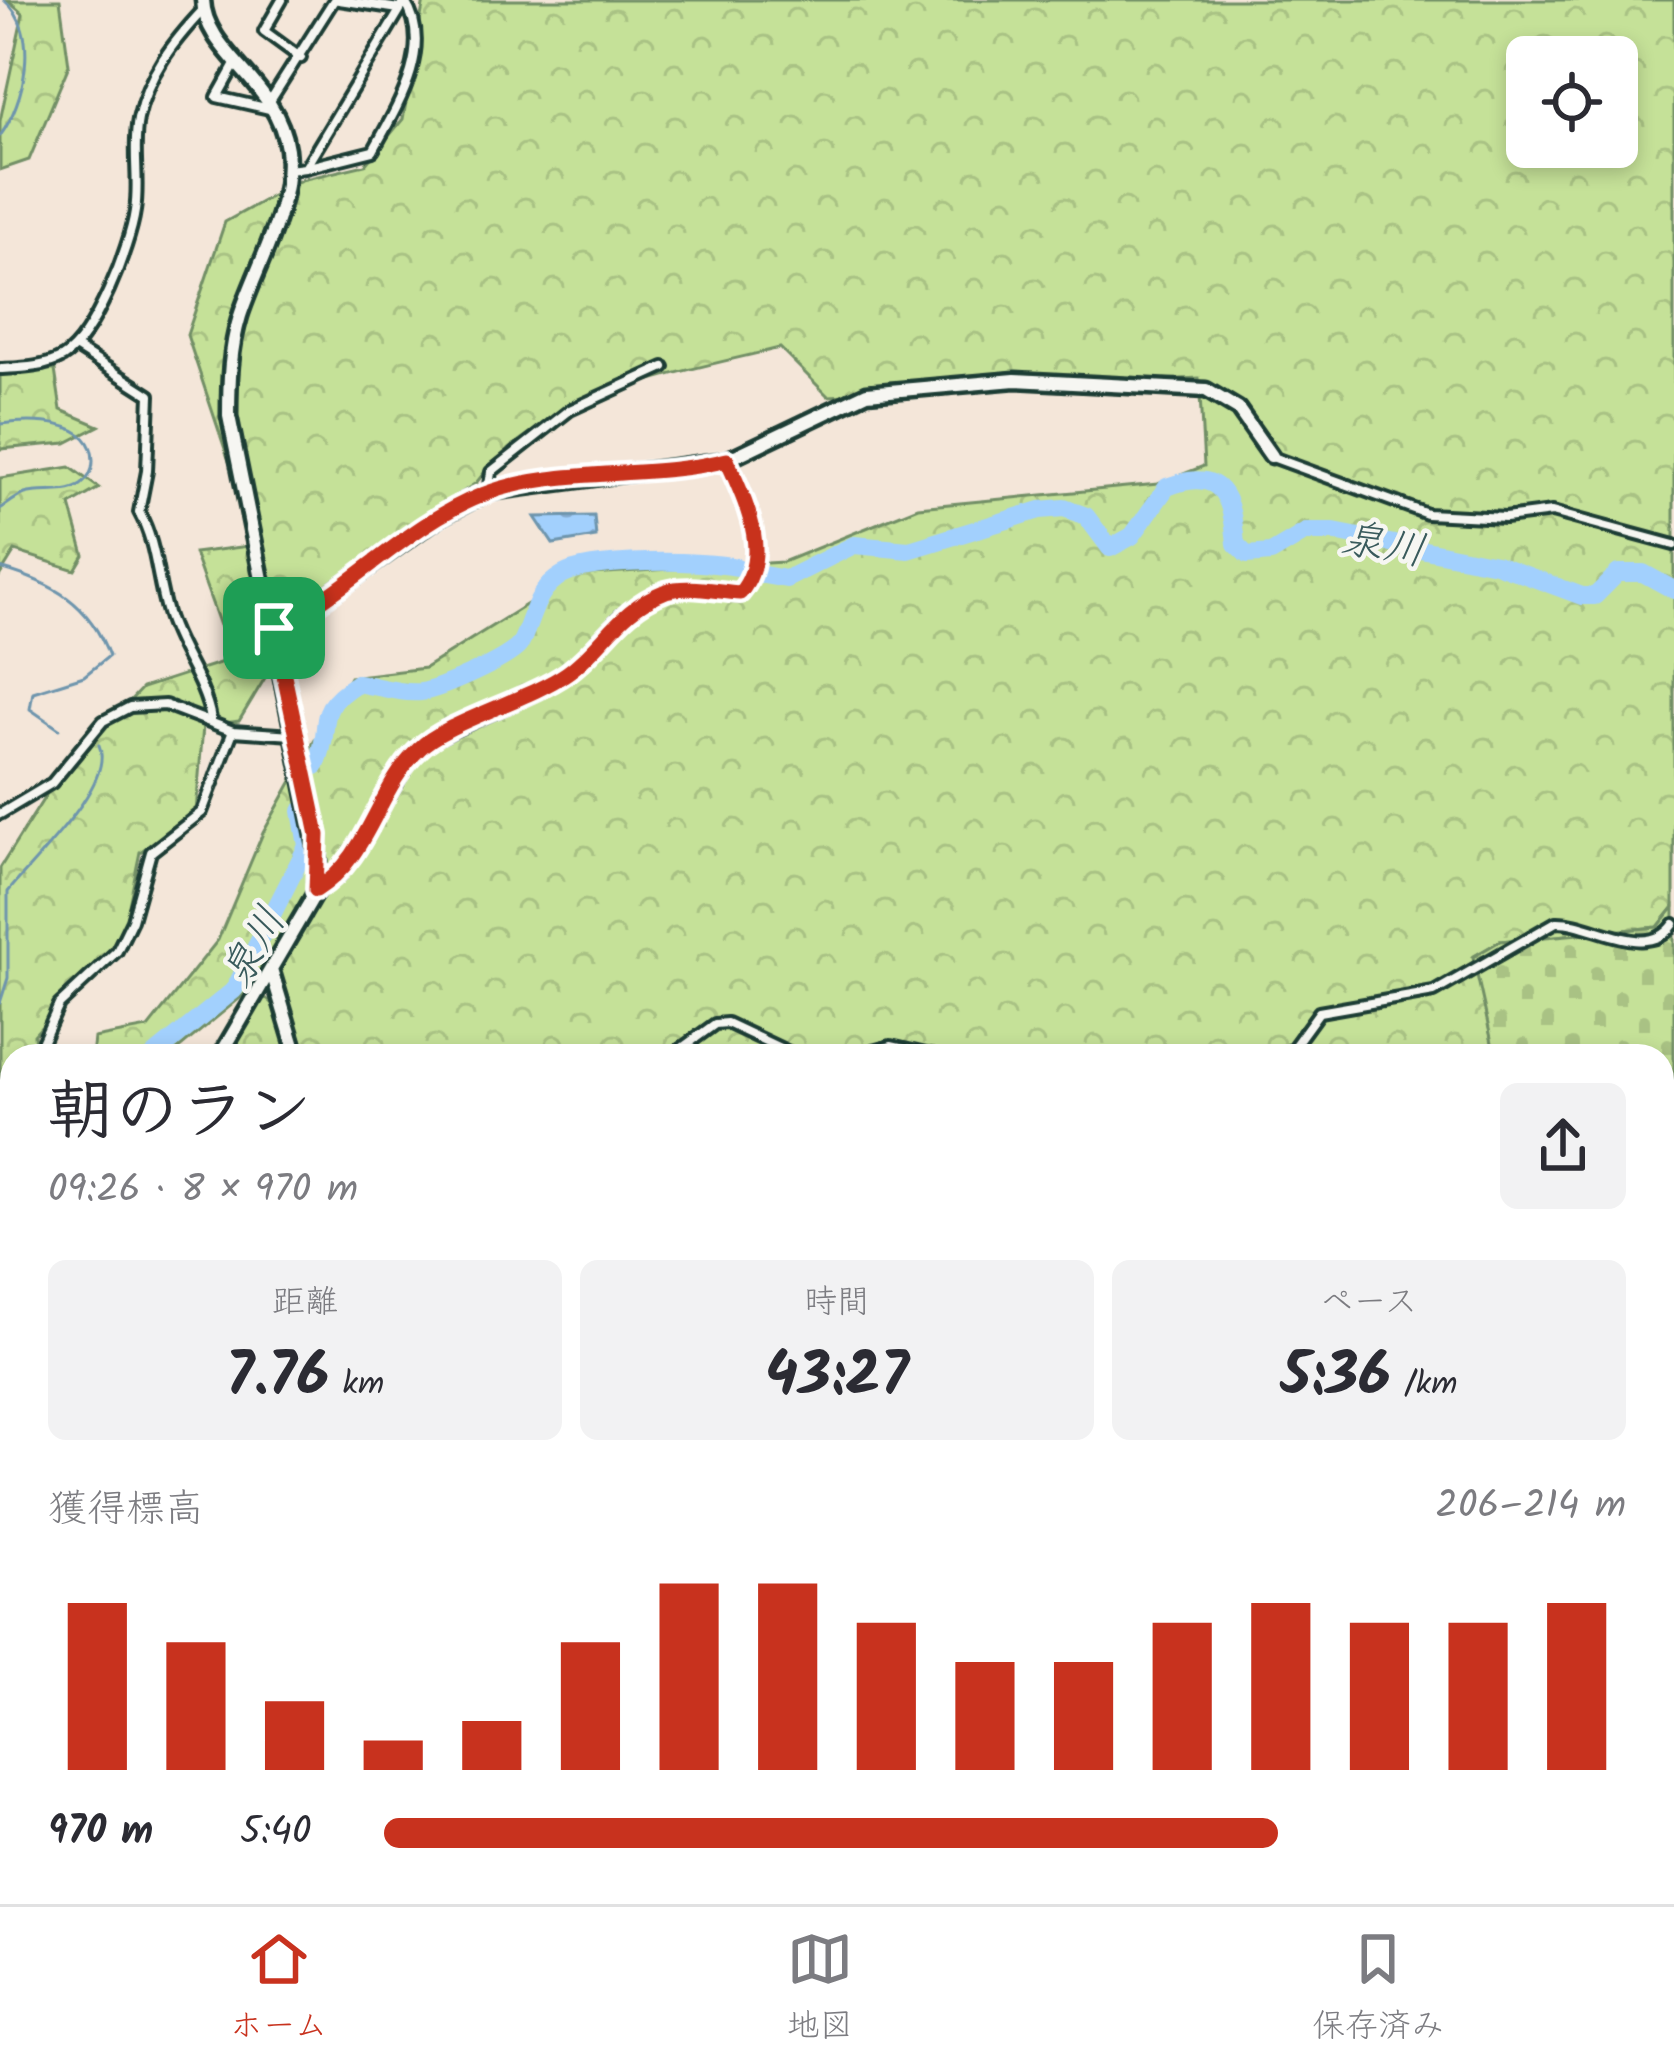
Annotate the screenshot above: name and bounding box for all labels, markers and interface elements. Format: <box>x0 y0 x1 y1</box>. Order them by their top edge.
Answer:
map controls <box>1506 36 1638 168</box>
button: locate <box>1506 36 1638 168</box>
water label: 泉川 <box>1336 506 1431 587</box>
pin <box>223 577 325 679</box>
icon: arrive <box>241 595 307 661</box>
water label: 泉川 <box>205 895 305 1001</box>
text: 朝のラン <box>48 1062 312 1167</box>
button: share <box>1500 1083 1626 1209</box>
text: 09:26 · 8 × 970 m <box>48 1160 358 1222</box>
text: 距離 <box>272 1277 338 1330</box>
text: 時間 <box>804 1277 870 1330</box>
text: ペース <box>1320 1277 1418 1330</box>
text: 7.76 <box>226 1330 329 1426</box>
text: 43:27 <box>765 1330 909 1426</box>
text: 5:36 <box>1280 1330 1391 1426</box>
text: km <box>329 1359 384 1412</box>
text: /km <box>1391 1359 1458 1412</box>
text: 206–214 m <box>1435 1476 1626 1538</box>
text: 獲得標高 <box>48 1480 204 1542</box>
text: 970 m <box>48 1802 153 1864</box>
text: 5:40 <box>240 1802 312 1864</box>
tab: ホーム <box>230 1926 327 2054</box>
tab: 地図 <box>787 1926 853 2054</box>
tab: 保存済み <box>1312 1926 1444 2054</box>

